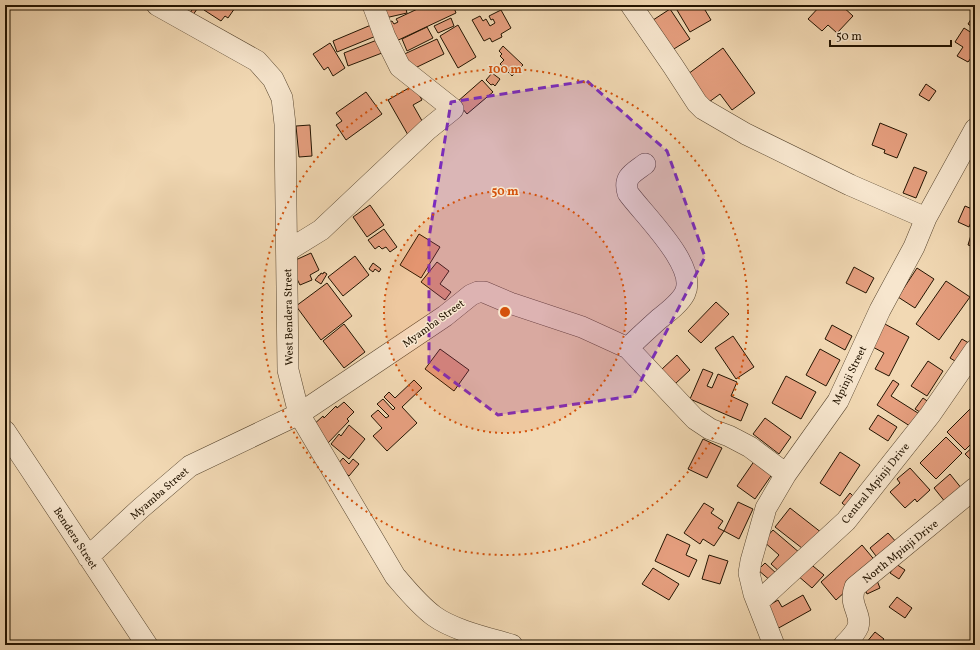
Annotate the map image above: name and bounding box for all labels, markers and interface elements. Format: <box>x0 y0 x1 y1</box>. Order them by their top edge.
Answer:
scale bar <box>830 22 951 48</box>
text: 50 m <box>836 29 862 45</box>
text: 100 m <box>488 62 522 78</box>
text: 50 m <box>491 184 519 200</box>
street label: West Bendera Street <box>281 268 298 366</box>
street label: Myamba Street <box>400 297 468 352</box>
centre of rings <box>498 305 512 319</box>
street label: Mpinji Street <box>830 344 871 408</box>
street label: Central Mpinji Drive <box>839 440 914 528</box>
street label: Myamba Street <box>127 464 193 524</box>
street label: Bendera Street <box>49 505 100 573</box>
street label: North Mpinji Drive <box>860 517 942 587</box>

